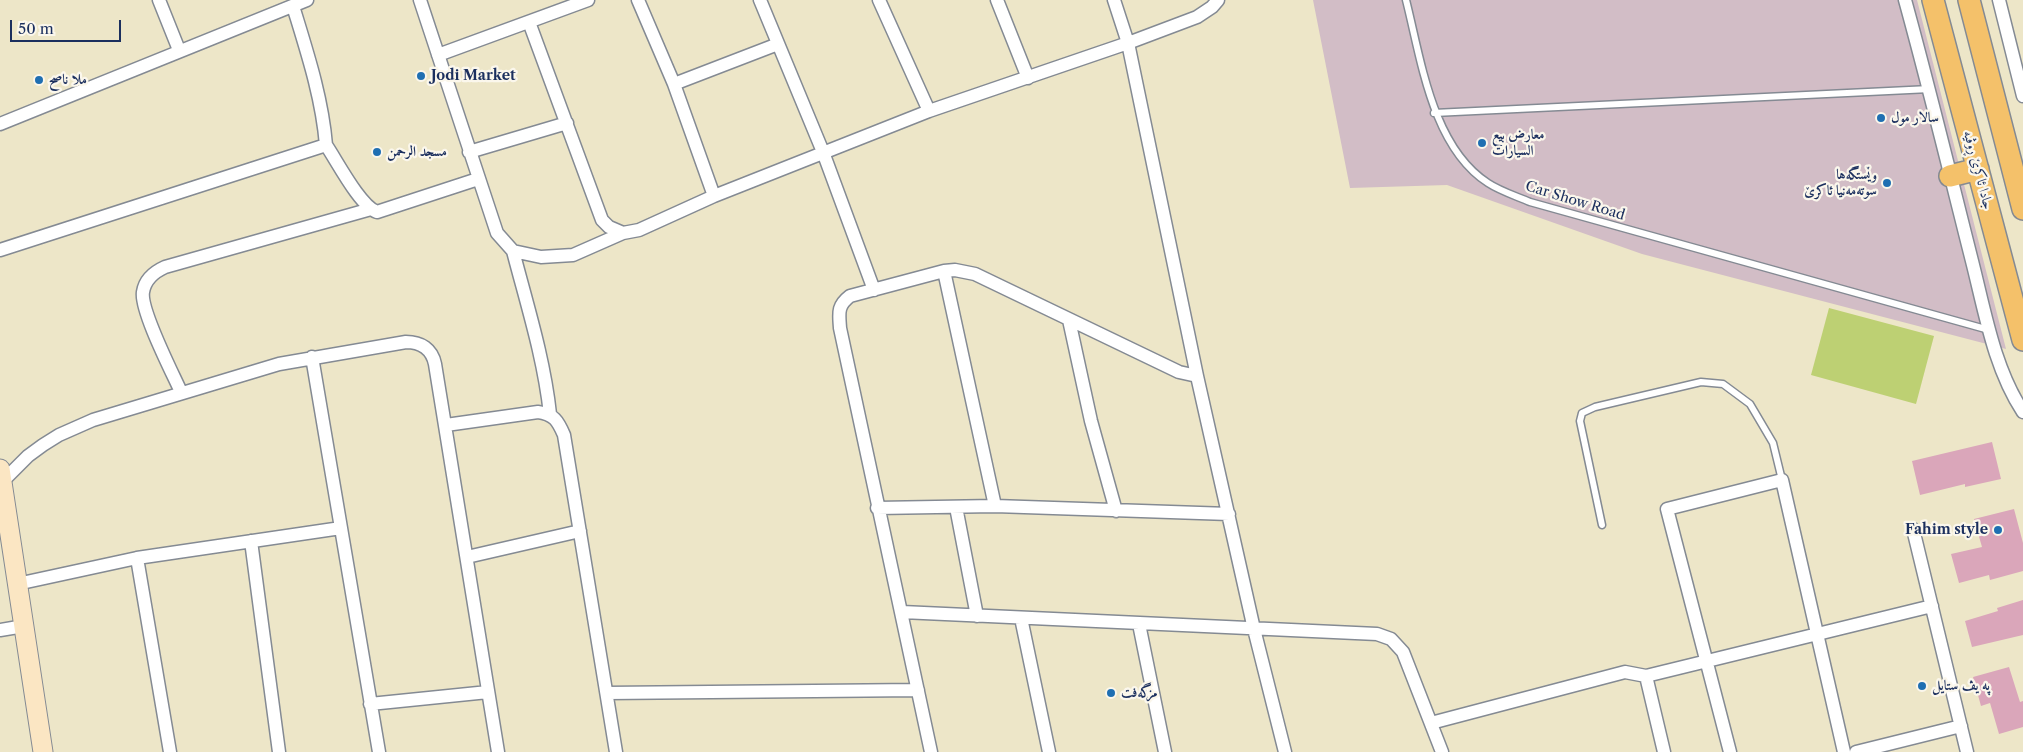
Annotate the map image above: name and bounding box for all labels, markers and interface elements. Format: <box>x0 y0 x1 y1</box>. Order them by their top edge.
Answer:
scale bar <box>12 10 124 42</box>
text: 50 m <box>18 19 54 38</box>
place label: Jodi Market <box>431 68 516 84</box>
marker: Jodi Market <box>415 70 427 82</box>
place label: ملا ناصح <box>49 72 87 88</box>
marker: ملا ناصح <box>33 74 45 86</box>
place label: سالار مول <box>1891 110 1939 126</box>
marker: سالار مول <box>1875 112 1887 124</box>
place label: معارض بيع السيارات <box>1492 127 1545 160</box>
street label: جادا ئاکرێ ڕوڤیە <box>1959 129 1997 211</box>
marker: معارض بيع السيارات <box>1476 137 1488 149</box>
place label: مسجد الرحمن <box>387 144 447 160</box>
marker: مسجد الرحمن <box>371 146 383 158</box>
place label: وێستگەها سوتەمەنیا ئاکرێ <box>1804 167 1877 200</box>
marker: وێستگەها سوتەمەنیا ئاکرێ <box>1881 177 1893 189</box>
street label: Car Show Road <box>1523 178 1627 224</box>
place label: Fahim style <box>1905 522 1988 538</box>
marker: Fahim style <box>1992 524 2004 536</box>
place label: په يڤ ستايل <box>1932 678 1990 694</box>
marker: په يڤ ستايل <box>1916 680 1928 692</box>
place label: مزگەفت <box>1121 685 1158 701</box>
marker: مزگەفت <box>1105 687 1117 699</box>

